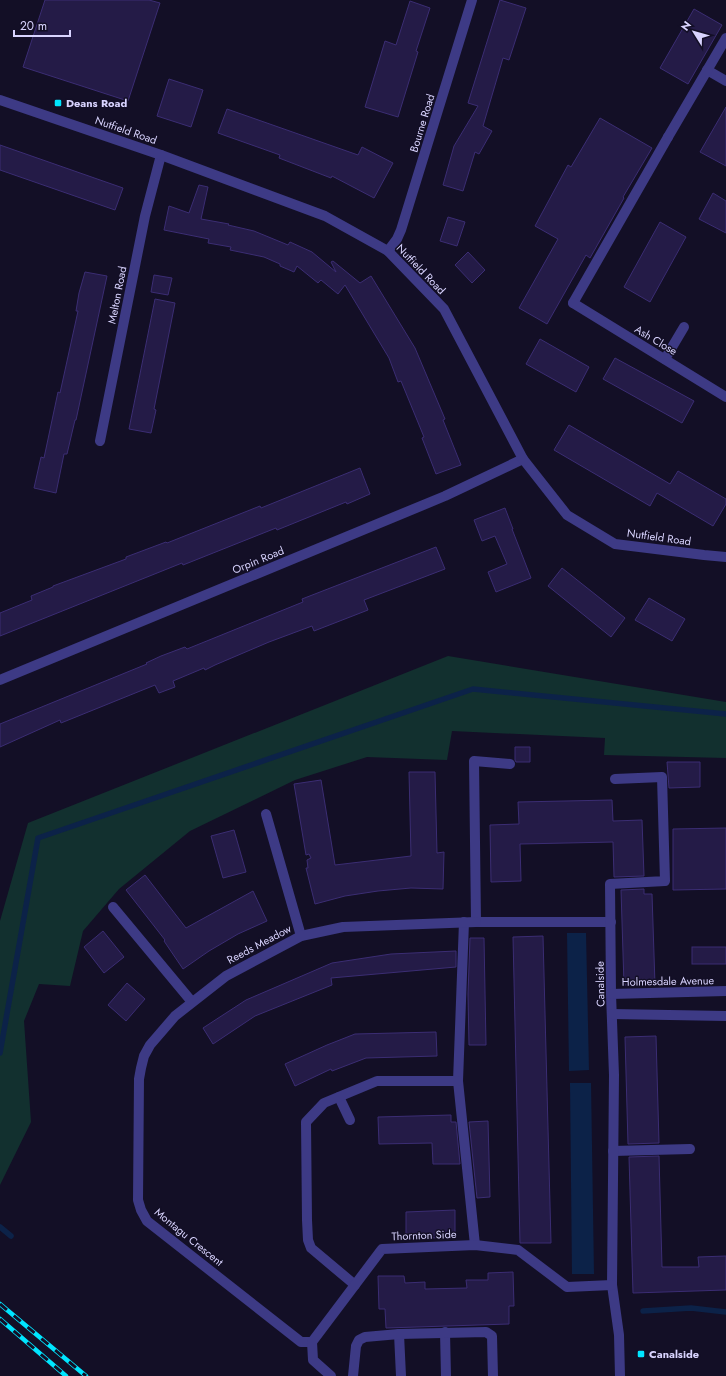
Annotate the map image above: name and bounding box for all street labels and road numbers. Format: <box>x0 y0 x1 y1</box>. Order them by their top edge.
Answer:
street label: Bourne Road <box>406 92 438 154</box>
street label: Nutfield Road <box>93 112 159 148</box>
street label: Nutfield Road <box>393 240 449 298</box>
street label: Melton Road <box>104 265 130 325</box>
street label: Ash Close <box>632 321 681 359</box>
street label: Nutfield Road <box>626 525 692 549</box>
street label: Orpin Road <box>230 542 286 578</box>
street label: Reeds Meadow <box>224 920 295 968</box>
street label: Canalside <box>592 961 608 1007</box>
street label: Holmesdale Avenue <box>622 972 715 990</box>
street label: Montagu Crescent <box>151 1204 227 1270</box>
street label: Thornton Side <box>391 1226 457 1244</box>

